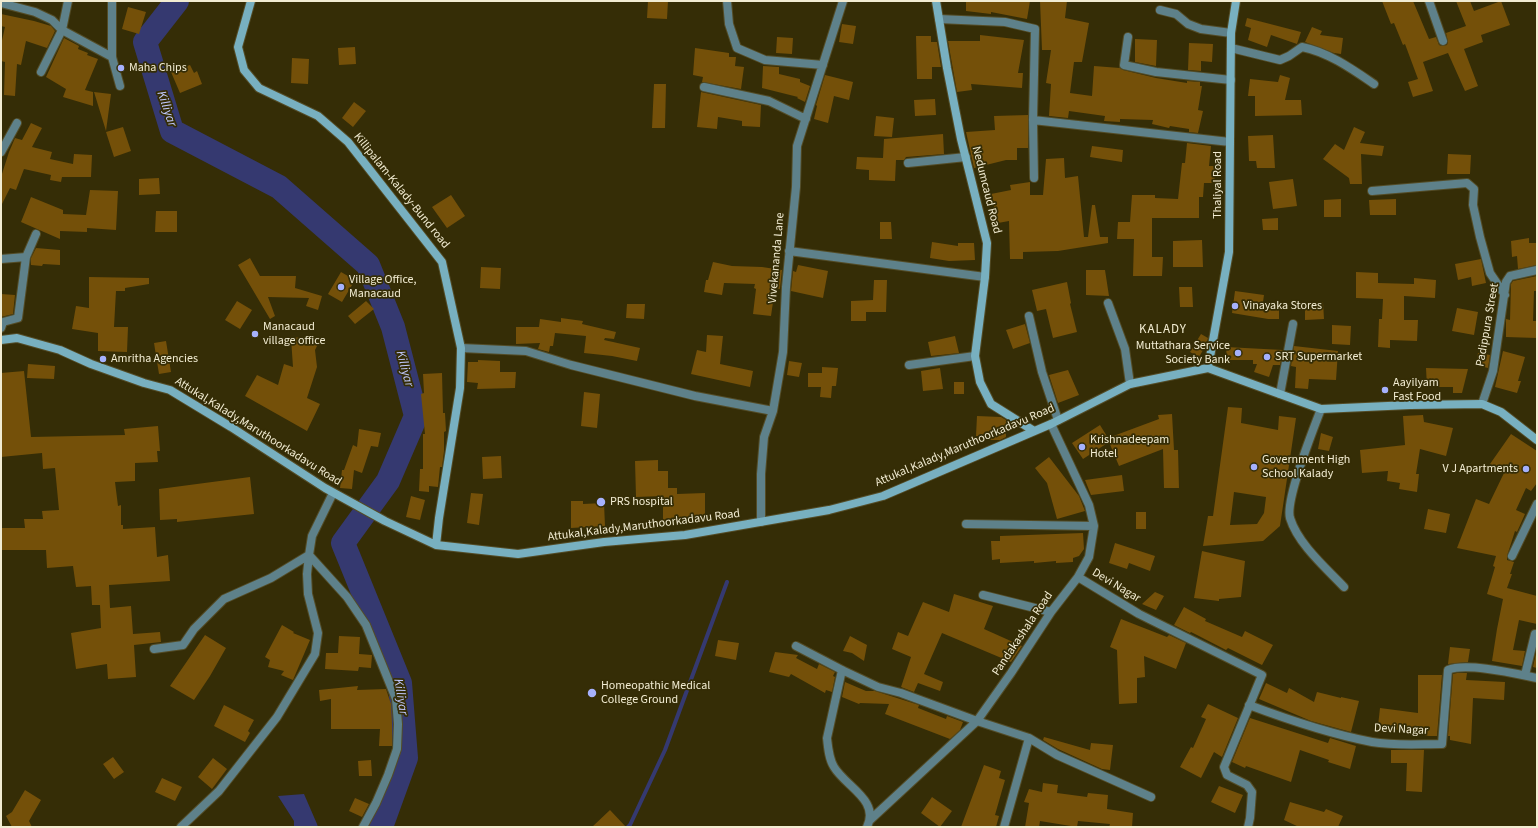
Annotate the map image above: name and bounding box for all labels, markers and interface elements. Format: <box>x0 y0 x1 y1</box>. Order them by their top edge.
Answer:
place label: Maha Chips <box>129 61 187 75</box>
marker: Maha Chips <box>116 63 126 73</box>
water label: Killiyar <box>153 89 179 129</box>
street label: Killipalam-Kalady-Bund road <box>350 130 452 252</box>
street label: Nedumcaud Road <box>968 145 1004 235</box>
street label: Thaliyal Road <box>1211 151 1225 219</box>
street label: Vivekananda Lane <box>766 212 788 304</box>
place label: Village Office, Manacaud <box>349 273 417 301</box>
marker: Village Office, Manacaud <box>336 282 346 292</box>
street label: Padippura Street <box>1474 282 1502 368</box>
place label: Vinayaka Stores <box>1243 299 1322 313</box>
marker: Vinayaka Stores <box>1230 301 1240 311</box>
place label: Manacaud village office <box>263 320 325 348</box>
district label: KALADY <box>1139 322 1187 338</box>
marker: Manacaud village office <box>250 329 260 339</box>
place label: Muttathara Service Society Bank <box>1136 339 1230 367</box>
marker: Muttathara Service Society Bank <box>1233 348 1243 358</box>
water label: Killiyar <box>392 349 416 389</box>
place label: SRT Supermarket <box>1275 350 1362 364</box>
place label: Amritha Agencies <box>111 352 198 366</box>
marker: SRT Supermarket <box>1262 352 1272 362</box>
marker: Amritha Agencies <box>98 354 108 364</box>
street label: Attukal,Kalady,Maruthoorkadavu Road <box>172 375 344 489</box>
place label: Aayilyam Fast Food <box>1393 376 1441 404</box>
marker: Aayilyam Fast Food <box>1380 385 1390 395</box>
street label: Attukal,Kalady,Maruthoorkadavu Road <box>873 402 1057 490</box>
place label: Krishnadeepam Hotel <box>1090 433 1169 461</box>
marker: Krishnadeepam Hotel <box>1077 442 1087 452</box>
place label: Government High School Kalady <box>1262 453 1350 481</box>
marker: Government High School Kalady <box>1249 462 1259 472</box>
place label: V J Apartments <box>1443 462 1518 476</box>
marker: V J Apartments <box>1521 464 1531 474</box>
place label: PRS hospital <box>610 495 673 509</box>
marker: PRS hospital <box>595 496 607 508</box>
street label: Attukal,Kalady,Maruthoorkadavu Road <box>547 507 741 545</box>
street label: Devi Nagar <box>1089 566 1143 606</box>
street label: Pandakashala Road <box>990 589 1056 679</box>
water label: Killiyar <box>389 678 411 716</box>
place label: Homeopathic Medical College Ground <box>601 679 710 707</box>
marker: Homeopathic Medical College Ground <box>586 687 598 699</box>
street label: Devi Nagar <box>1374 721 1428 739</box>

